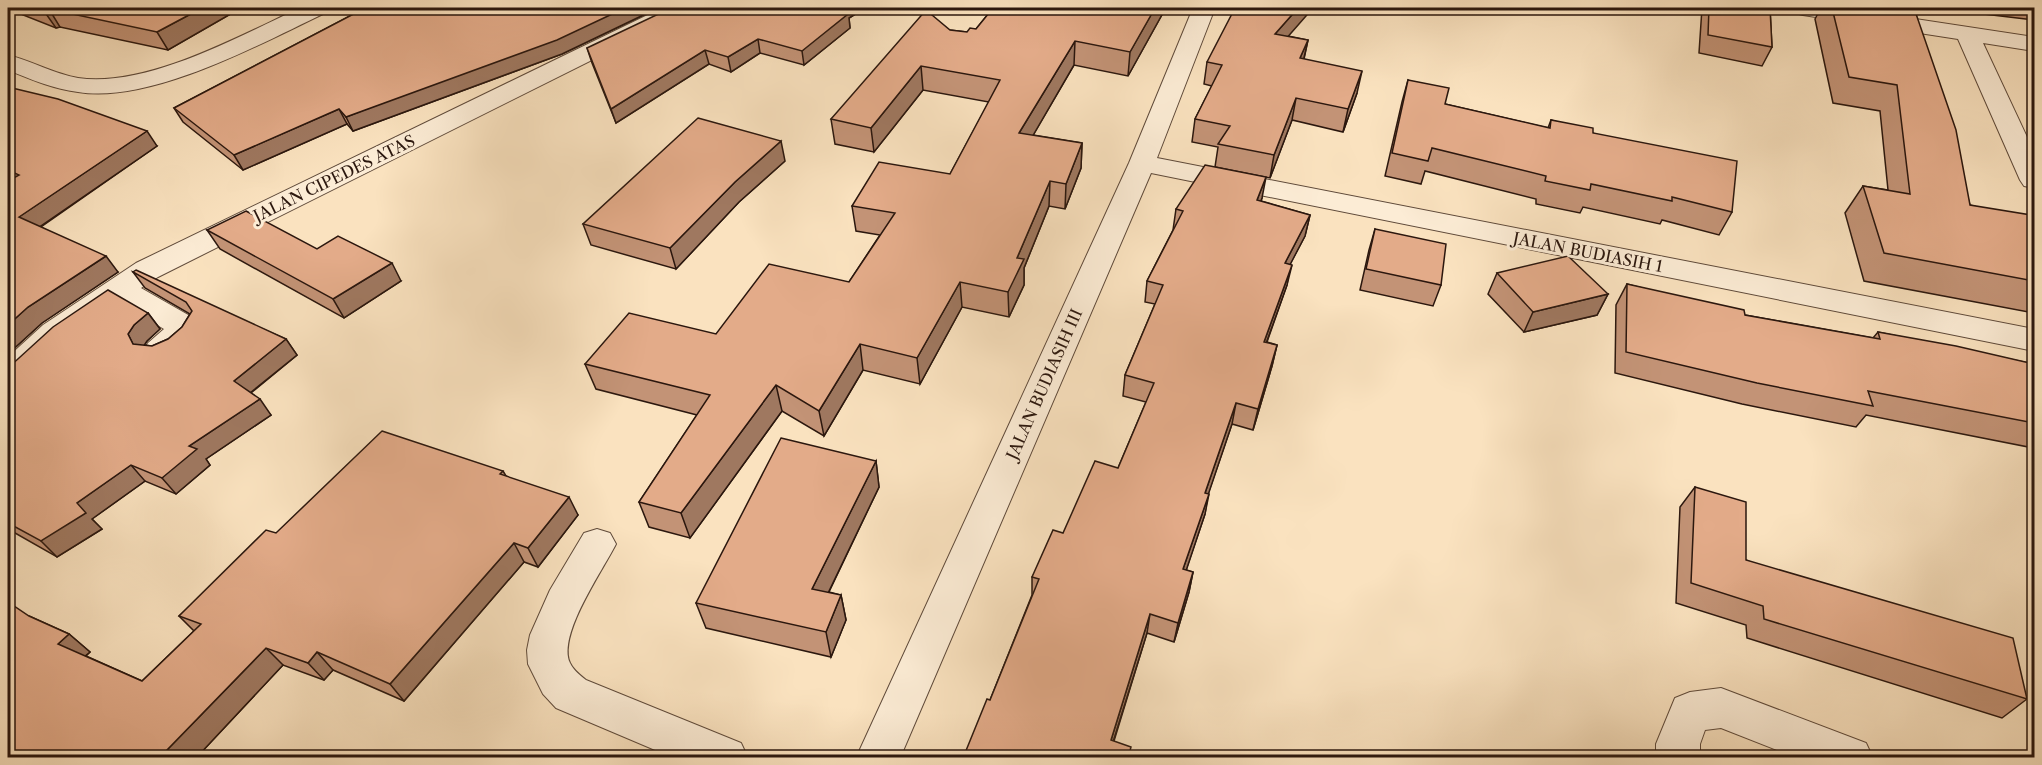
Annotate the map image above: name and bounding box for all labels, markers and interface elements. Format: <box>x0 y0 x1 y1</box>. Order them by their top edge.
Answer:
street label: JALAN CIPEDES ATAS <box>247 130 418 227</box>
street label: JALAN BUDIASIH 1 <box>1509 227 1665 276</box>
street label: JALAN BUDIASIH III <box>1000 305 1086 465</box>

